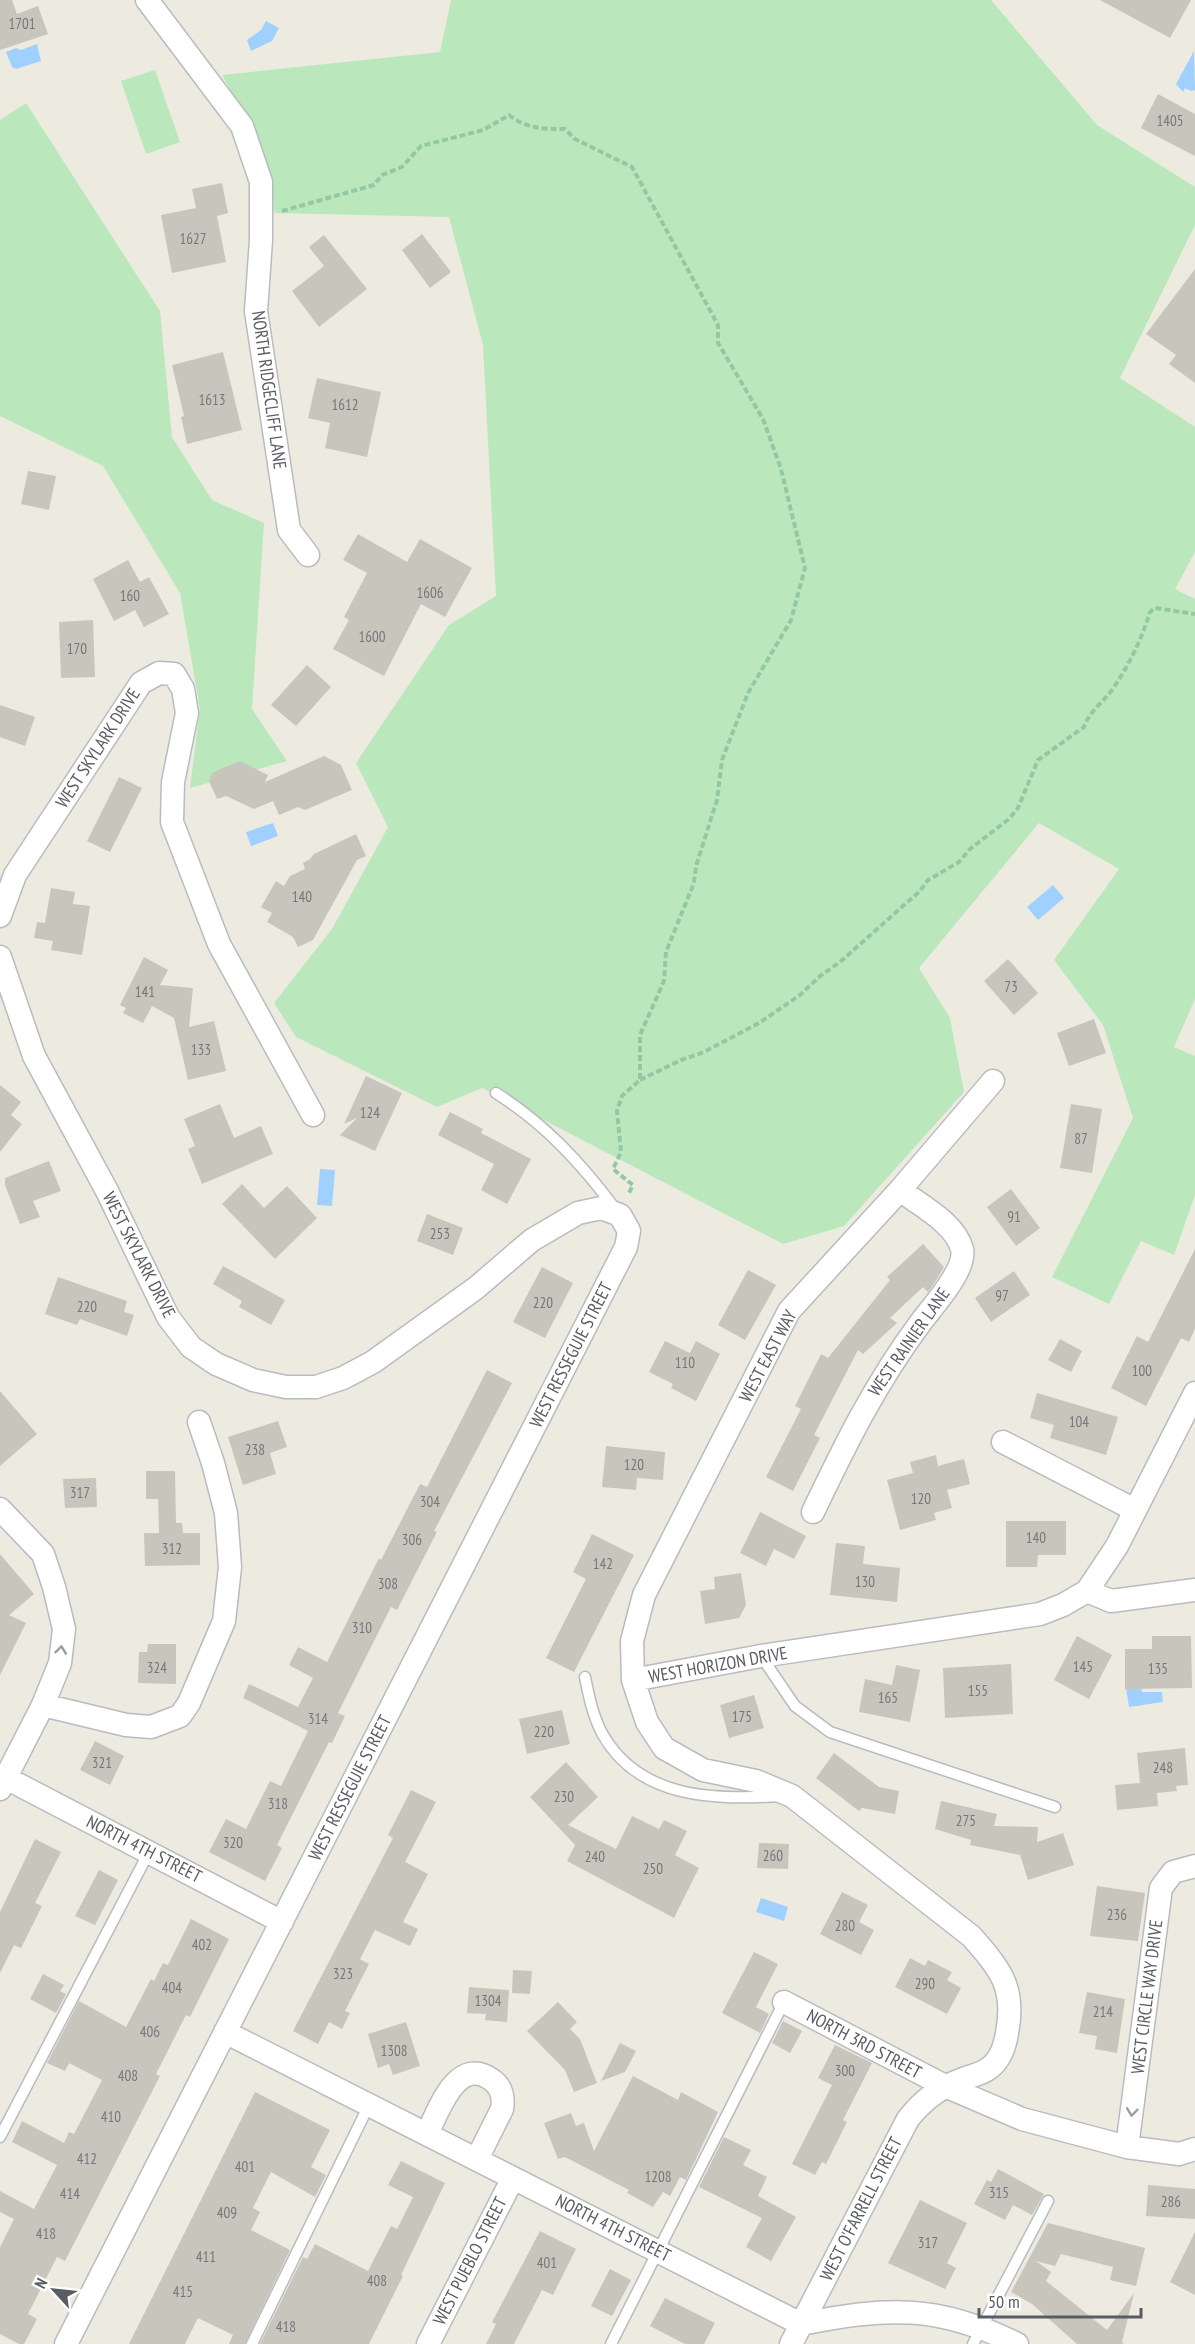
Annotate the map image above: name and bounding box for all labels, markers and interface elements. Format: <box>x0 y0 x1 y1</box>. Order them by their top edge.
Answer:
house number: 1701 <box>8 14 36 33</box>
house number: 1405 <box>1156 111 1184 130</box>
house number: 1627 <box>179 229 207 248</box>
street label: NORTH RIDGECLIFF LANE <box>247 309 292 471</box>
house number: 1613 <box>198 390 226 409</box>
house number: 1612 <box>331 395 359 414</box>
house number: 1606 <box>416 583 444 602</box>
house number: 160 <box>120 586 140 605</box>
house number: 1600 <box>358 627 386 646</box>
house number: 170 <box>67 639 87 658</box>
street label: WEST SKYLARK DRIVE <box>50 683 145 812</box>
house number: 140 <box>292 887 312 906</box>
house number: 73 <box>1004 977 1018 996</box>
house number: 141 <box>135 982 155 1001</box>
house number: 133 <box>191 1040 211 1059</box>
house number: 124 <box>360 1103 380 1122</box>
house number: 87 <box>1074 1129 1088 1148</box>
street label: WEST SKYLARK DRIVE <box>98 1188 181 1322</box>
house number: 91 <box>1007 1207 1021 1226</box>
house number: 253 <box>430 1224 450 1243</box>
street label: WEST RESSEGUIE STREET <box>524 1278 617 1431</box>
street label: WEST RAINIER LANE <box>863 1283 955 1400</box>
house number: 97 <box>995 1286 1009 1305</box>
house number: 220 <box>533 1293 553 1312</box>
house number: 220 <box>77 1297 97 1316</box>
street label: WEST EAST WAY <box>734 1305 802 1406</box>
house number: 110 <box>675 1353 695 1372</box>
house number: 100 <box>1132 1361 1152 1380</box>
house number: 104 <box>1069 1412 1089 1431</box>
house number: 238 <box>245 1440 265 1459</box>
house number: 120 <box>624 1455 644 1474</box>
house number: 317 <box>70 1483 90 1502</box>
house number: 120 <box>911 1489 931 1508</box>
house number: 304 <box>420 1492 440 1511</box>
house number: 140 <box>1026 1528 1046 1547</box>
house number: 306 <box>402 1530 422 1549</box>
house number: 312 <box>162 1539 182 1558</box>
house number: 142 <box>593 1554 613 1573</box>
house number: 130 <box>855 1572 875 1591</box>
house number: 308 <box>378 1574 398 1593</box>
house number: 310 <box>352 1618 372 1637</box>
street label: WEST HORIZON DRIVE <box>647 1641 789 1688</box>
one-way arrow <box>55 1645 67 1655</box>
house number: 145 <box>1073 1657 1093 1676</box>
house number: 324 <box>147 1658 167 1677</box>
house number: 135 <box>1148 1659 1168 1678</box>
house number: 155 <box>968 1681 988 1700</box>
house number: 165 <box>878 1688 898 1707</box>
house number: 175 <box>732 1707 752 1726</box>
house number: 314 <box>308 1709 328 1728</box>
street label: WEST RESSEGUIE STREET <box>303 1711 396 1864</box>
house number: 220 <box>534 1722 554 1741</box>
house number: 321 <box>92 1753 112 1772</box>
house number: 248 <box>1153 1758 1173 1777</box>
house number: 230 <box>554 1787 574 1806</box>
house number: 318 <box>268 1794 288 1813</box>
street label: NORTH 4TH STREET <box>83 1810 206 1887</box>
house number: 275 <box>956 1811 976 1830</box>
house number: 320 <box>223 1833 243 1852</box>
house number: 260 <box>763 1846 783 1865</box>
house number: 240 <box>585 1847 605 1866</box>
house number: 250 <box>643 1859 663 1878</box>
house number: 236 <box>1107 1905 1127 1924</box>
house number: 280 <box>835 1916 855 1935</box>
street label: WEST CIRCLE WAY DRIVE <box>1126 1918 1167 2075</box>
house number: 402 <box>192 1935 212 1954</box>
house number: 323 <box>333 1964 353 1983</box>
house number: 290 <box>915 1974 935 1993</box>
house number: 404 <box>162 1978 182 1997</box>
house number: 1304 <box>474 1991 502 2010</box>
house number: 214 <box>1093 2002 1113 2021</box>
street label: NORTH 3RD STREET <box>803 2004 926 2083</box>
house number: 406 <box>140 2022 160 2041</box>
house number: 1308 <box>380 2041 408 2060</box>
house number: 300 <box>835 2061 855 2080</box>
house number: 408 <box>118 2066 138 2085</box>
house number: 410 <box>101 2107 121 2126</box>
one-way arrow <box>1126 2107 1139 2117</box>
street label: WEST O'FARRELL STREET <box>814 2133 907 2285</box>
house number: 412 <box>77 2149 97 2168</box>
house number: 401 <box>235 2157 255 2176</box>
house number: 1208 <box>644 2167 672 2186</box>
house number: 315 <box>989 2183 1009 2202</box>
house number: 414 <box>60 2184 80 2203</box>
street label: NORTH 4TH STREET <box>552 2189 675 2266</box>
house number: 286 <box>1161 2192 1181 2211</box>
street label: WEST PUEBLO STREET <box>427 2193 512 2329</box>
house number: 409 <box>217 2203 237 2222</box>
house number: 418 <box>36 2224 56 2243</box>
house number: 317 <box>918 2233 938 2252</box>
house number: 411 <box>196 2247 216 2266</box>
house number: 401 <box>537 2253 557 2272</box>
north arrow <box>24 2260 84 2320</box>
house number: 408 <box>367 2271 387 2290</box>
text: N <box>30 2275 52 2292</box>
scale bar <box>979 2281 1141 2319</box>
house number: 415 <box>173 2282 193 2301</box>
text: 50 m <box>988 2290 1020 2313</box>
house number: 418 <box>276 2317 296 2336</box>

